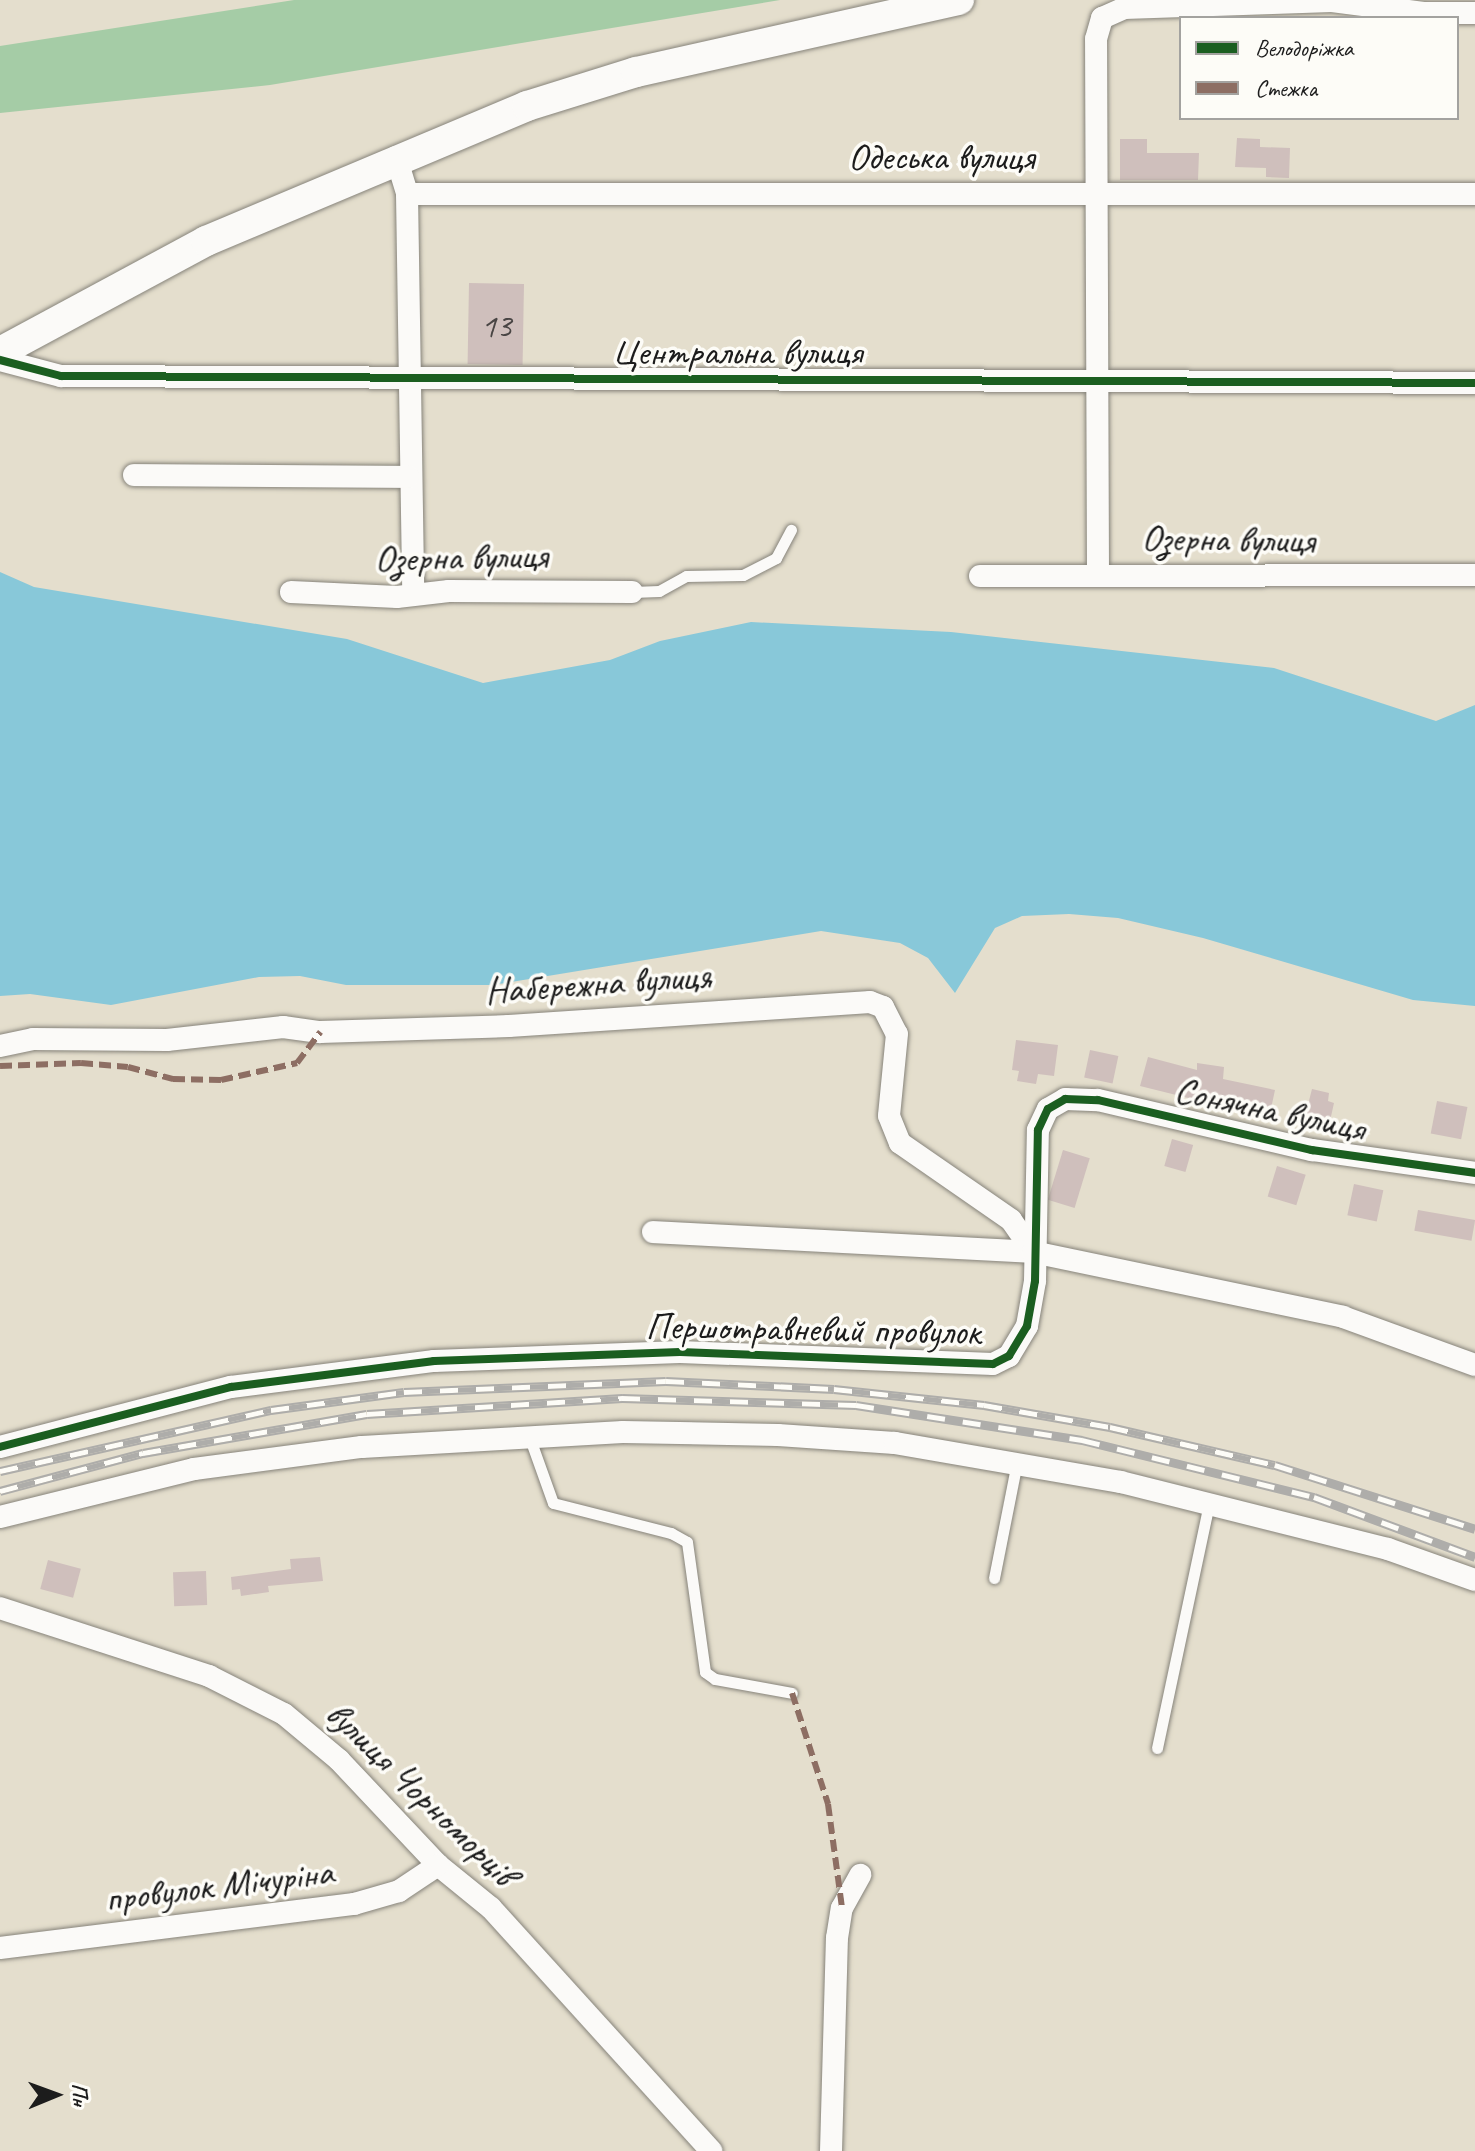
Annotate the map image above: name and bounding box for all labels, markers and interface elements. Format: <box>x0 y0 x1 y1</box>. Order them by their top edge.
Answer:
legend <box>1179 16 1459 120</box>
text: Велодоріжка <box>1255 33 1353 63</box>
text: Стежка <box>1255 73 1317 103</box>
street label: Одеська вулиця <box>847 134 1035 180</box>
house number: 13 <box>481 306 511 346</box>
street label: Центральна вулиця <box>612 329 862 375</box>
street label: Озерна вулиця <box>1139 515 1317 563</box>
street label: Озерна вулиця <box>372 533 550 581</box>
street label: Набережна вулиця <box>483 952 713 1014</box>
street label: Сонячна вулиця <box>1171 1067 1369 1151</box>
street label: Першотравневий провулок <box>645 1303 981 1355</box>
street label: вулиця Чорноморців <box>316 1691 526 1895</box>
street label: провулок Мічуріна <box>102 1848 336 1922</box>
north arrow <box>16 2055 96 2135</box>
text: Пн <box>66 2083 94 2106</box>

